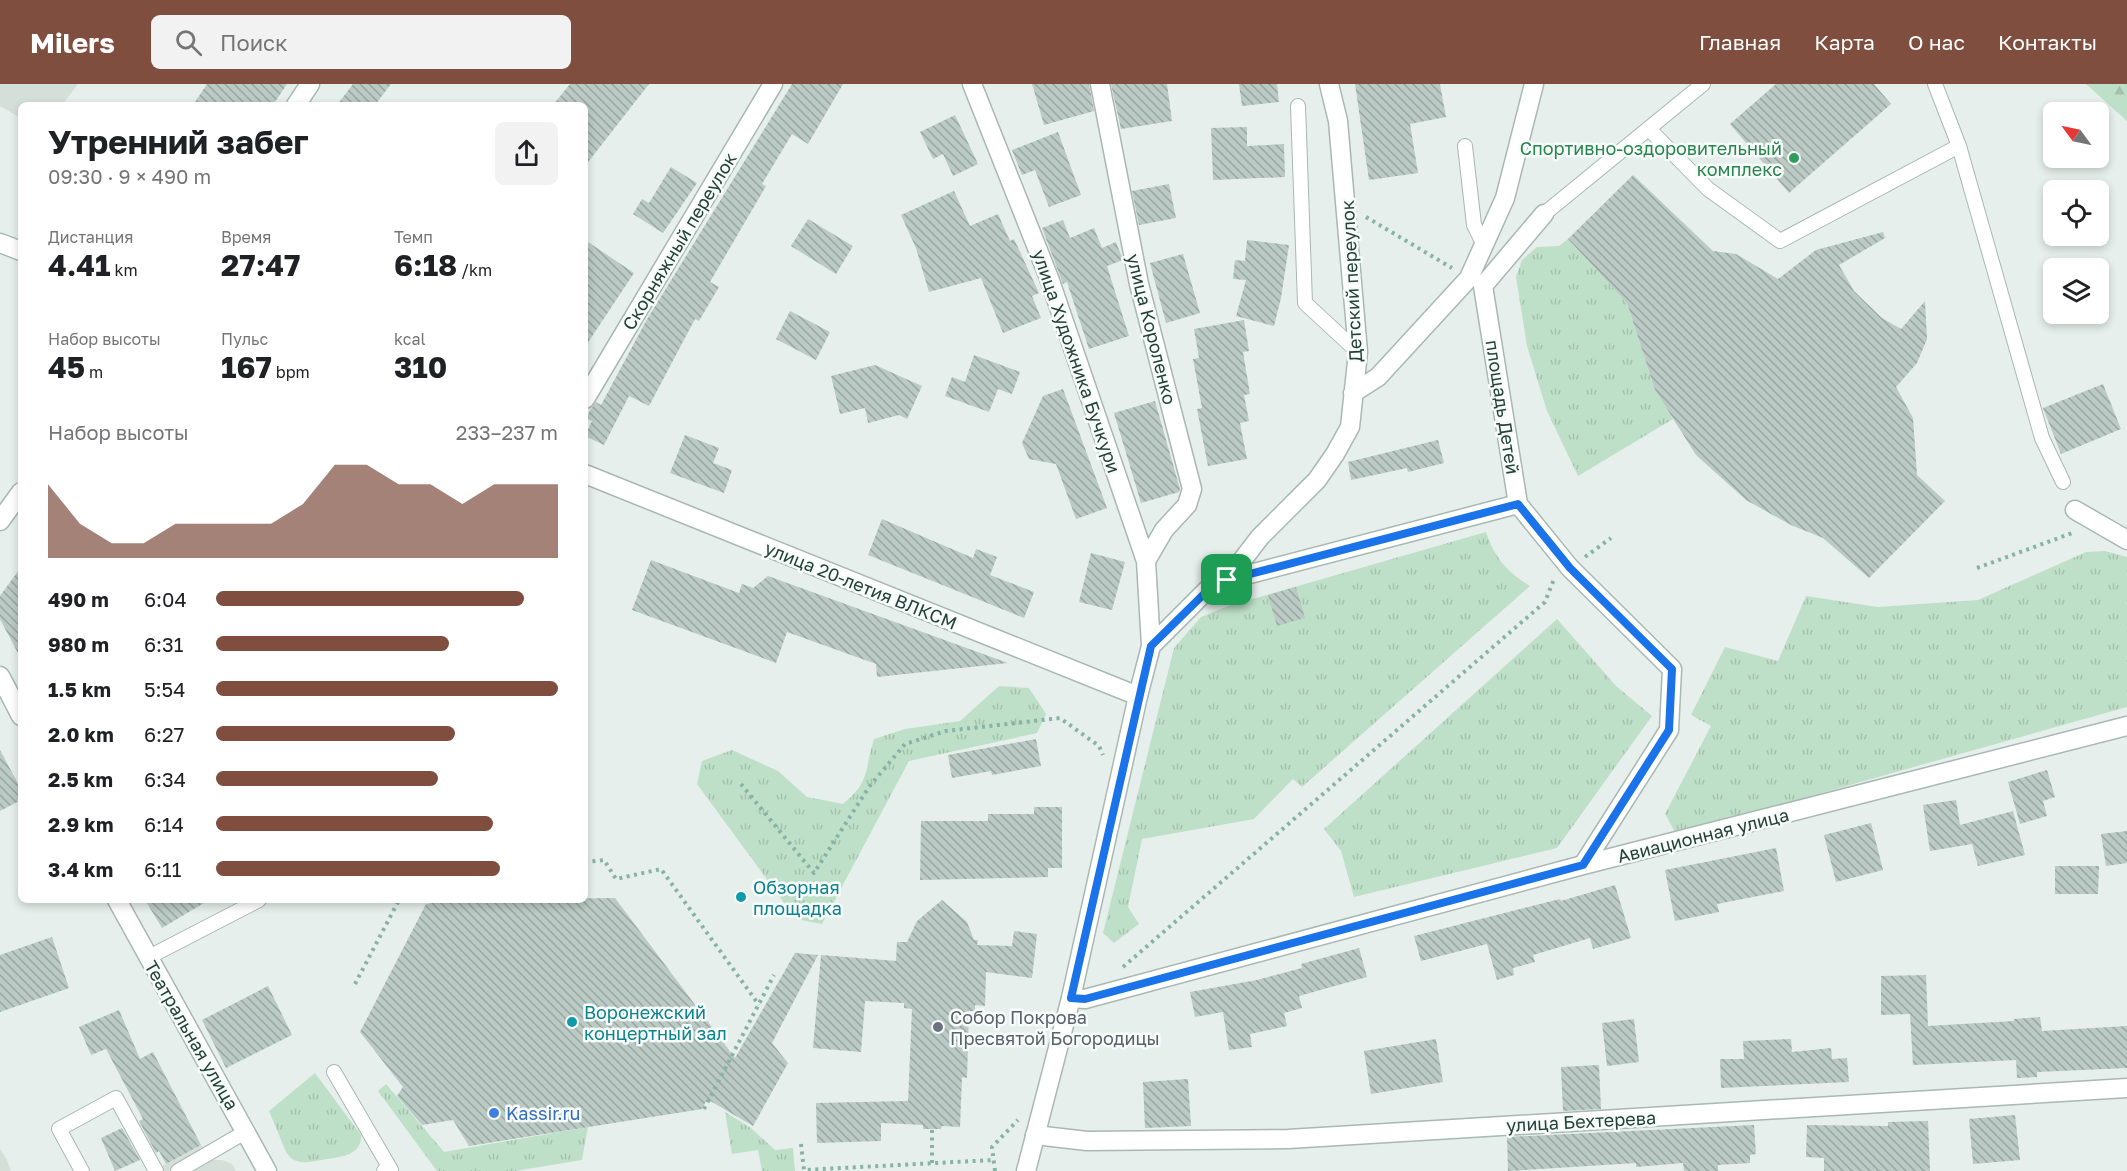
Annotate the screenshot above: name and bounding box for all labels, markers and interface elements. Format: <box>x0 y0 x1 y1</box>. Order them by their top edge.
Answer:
search box <box>151 15 571 69</box>
text: Milers <box>30 26 115 59</box>
icon: search <box>172 26 205 59</box>
text: Поиск <box>220 29 288 56</box>
text: Главная <box>1699 29 1781 55</box>
text: Карта <box>1814 29 1875 55</box>
text: О нас <box>1908 29 1965 55</box>
text: Контакты <box>1998 29 2097 55</box>
north arrow <box>2043 102 2109 168</box>
map controls <box>2043 102 2109 324</box>
text: Утренний забег <box>48 122 309 161</box>
button: share <box>495 122 558 185</box>
place label: Спортивно-оздоровительный комплекс <box>1520 137 1782 180</box>
street label: Скорняжный переулок <box>617 148 741 334</box>
marker: Спортивно-оздоровительный комплекс <box>1787 151 1801 165</box>
text: 09:30 · 9 × 490 m <box>48 164 211 188</box>
button: locate <box>2043 180 2109 246</box>
street label: Детский переулок <box>1336 199 1366 363</box>
text: Дистанция <box>48 227 133 247</box>
text: Время <box>221 227 271 247</box>
text: Темп <box>394 227 433 247</box>
street label: улица Художника Бучкури <box>1028 246 1126 476</box>
text: 4.41 <box>48 247 111 283</box>
text: 27:47 <box>221 247 300 283</box>
text: 6:18 <box>394 247 457 283</box>
street label: улица Короленко <box>1123 251 1181 407</box>
button: layers <box>2043 258 2109 324</box>
text: km <box>111 260 138 280</box>
text: /km <box>457 260 492 280</box>
text: Набор высоты <box>48 329 161 349</box>
text: Пульс <box>221 329 268 349</box>
text: kcal <box>394 329 426 349</box>
street label: площадь Детей <box>1482 338 1524 476</box>
text: 45 <box>48 349 85 385</box>
text: 167 <box>221 349 272 385</box>
text: 310 <box>394 349 447 385</box>
text: m <box>85 362 103 382</box>
text: bpm <box>272 362 310 382</box>
text: Набор высоты <box>48 420 189 444</box>
text: 233–237 m <box>456 420 558 444</box>
street label: улица 20-летия ВЛКСМ <box>762 536 960 634</box>
pin <box>1201 554 1252 605</box>
icon: arrive <box>1210 563 1243 596</box>
text: 490 m <box>48 587 109 611</box>
text: 6:04 <box>144 587 187 611</box>
text: 980 m <box>48 632 109 656</box>
text: 6:31 <box>144 632 184 656</box>
text: 1.5 km <box>48 677 111 701</box>
text: 5:54 <box>144 677 185 701</box>
text: 2.0 km <box>48 722 114 746</box>
text: 6:27 <box>144 722 184 746</box>
text: 2.5 km <box>48 767 113 791</box>
text: 6:34 <box>144 767 186 791</box>
street label: Авиационная улица <box>1615 803 1791 867</box>
text: 2.9 km <box>48 812 113 836</box>
text: 6:14 <box>144 812 184 836</box>
text: 3.4 km <box>48 857 113 881</box>
text: 6:11 <box>144 857 182 881</box>
place label: Обзорная площадка <box>753 876 842 919</box>
marker: Обзорная площадка <box>734 890 748 904</box>
street label: Театральная улица <box>140 956 244 1114</box>
place label: Воронежский концертный зал <box>584 1001 727 1044</box>
place label: Собор Покрова Пресвятой Богородицы <box>950 1006 1160 1049</box>
marker: Воронежский концертный зал <box>565 1015 579 1029</box>
marker: Собор Покрова Пресвятой Богородицы <box>931 1020 945 1034</box>
place label: Kassir.ru <box>506 1102 580 1124</box>
marker: Kassir.ru <box>487 1106 501 1120</box>
street label: улица Бехтерева <box>1505 1106 1657 1136</box>

